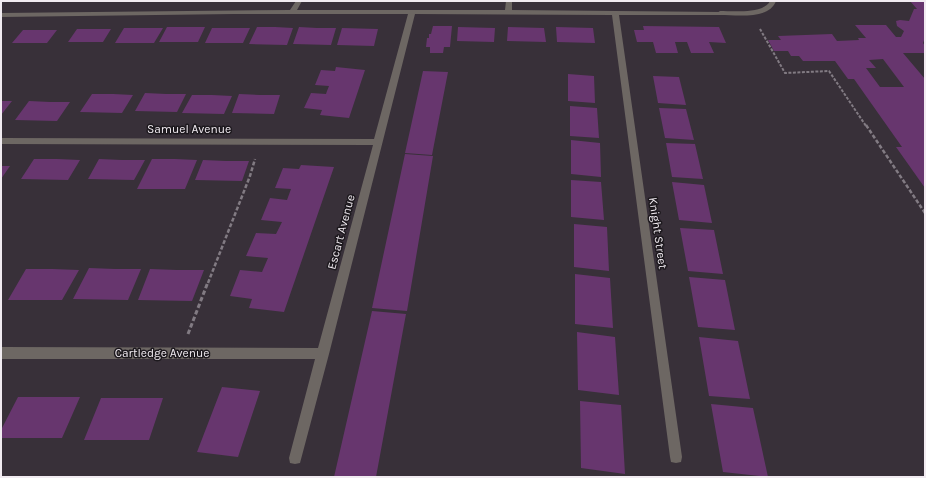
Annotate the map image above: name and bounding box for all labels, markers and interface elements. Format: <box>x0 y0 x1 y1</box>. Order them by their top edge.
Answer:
street label: Samuel Avenue <box>147 122 231 136</box>
street label: Escart Avenue <box>324 193 358 271</box>
street label: Knight Street <box>646 196 670 270</box>
street label: Cartledge Avenue <box>115 346 209 360</box>

